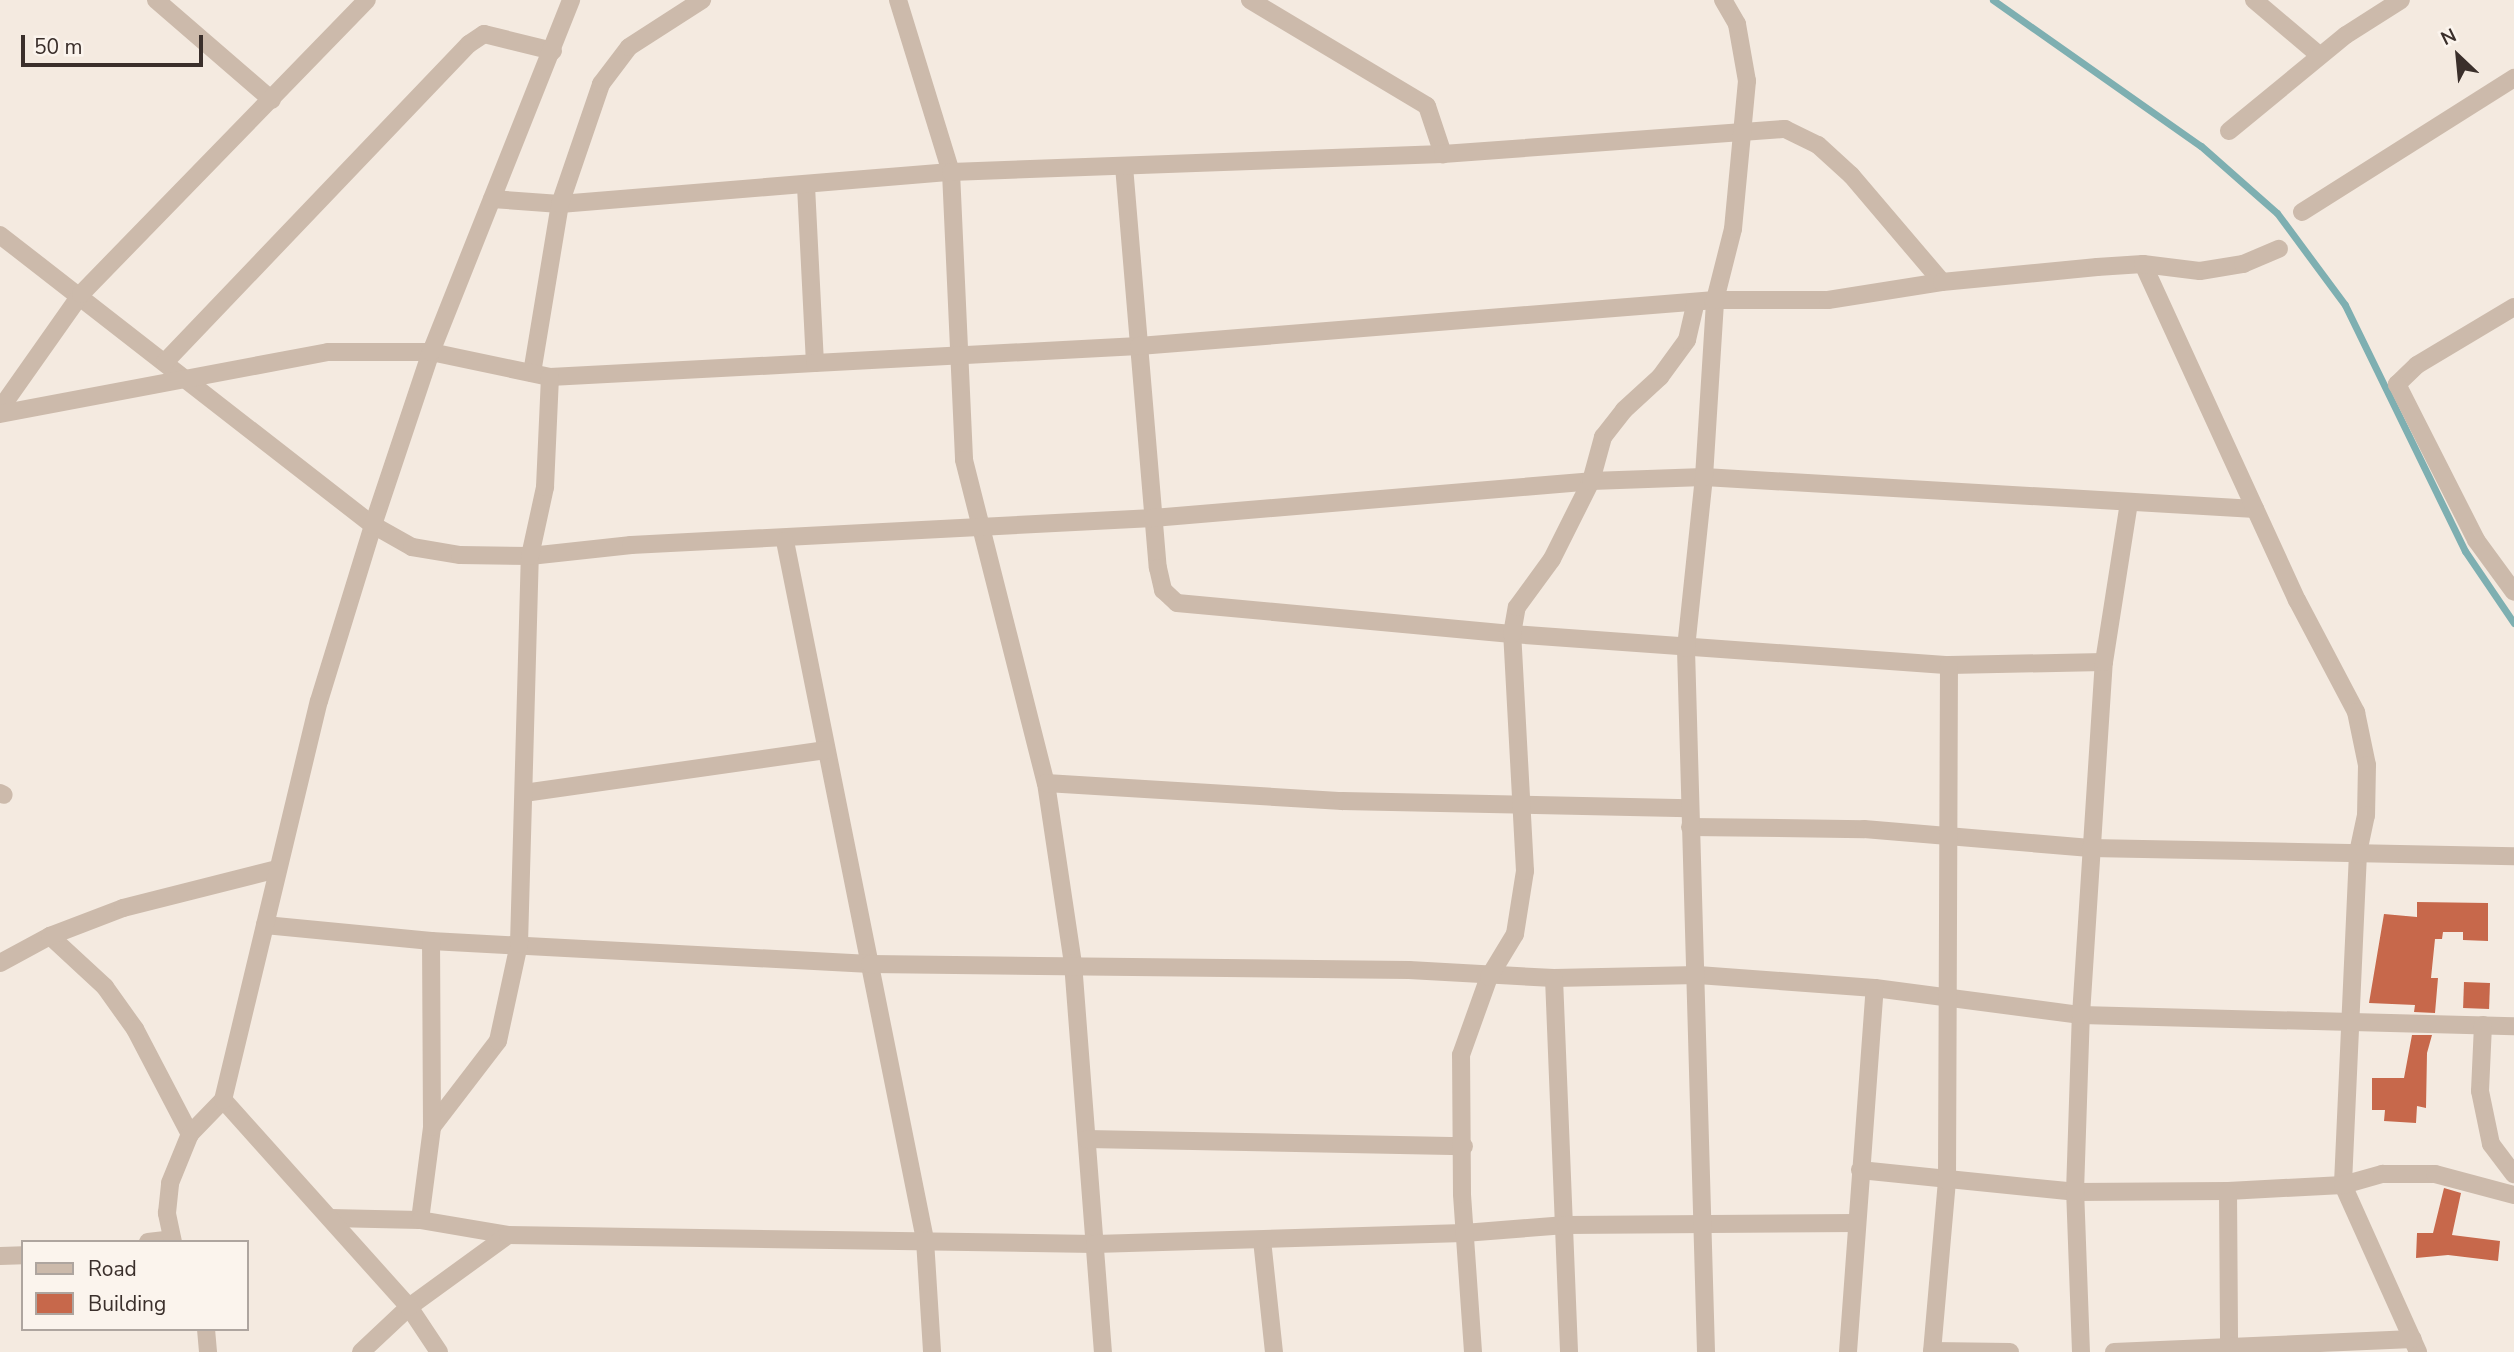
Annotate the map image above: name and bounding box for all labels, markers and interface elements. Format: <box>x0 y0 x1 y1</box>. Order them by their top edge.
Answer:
scale bar <box>24 21 206 65</box>
north arrow <box>2423 21 2493 91</box>
text: N <box>2437 22 2461 52</box>
text: 50 m <box>34 33 83 61</box>
legend <box>21 1240 248 1331</box>
text: Road <box>88 1255 137 1283</box>
text: Building <box>88 1290 166 1318</box>

